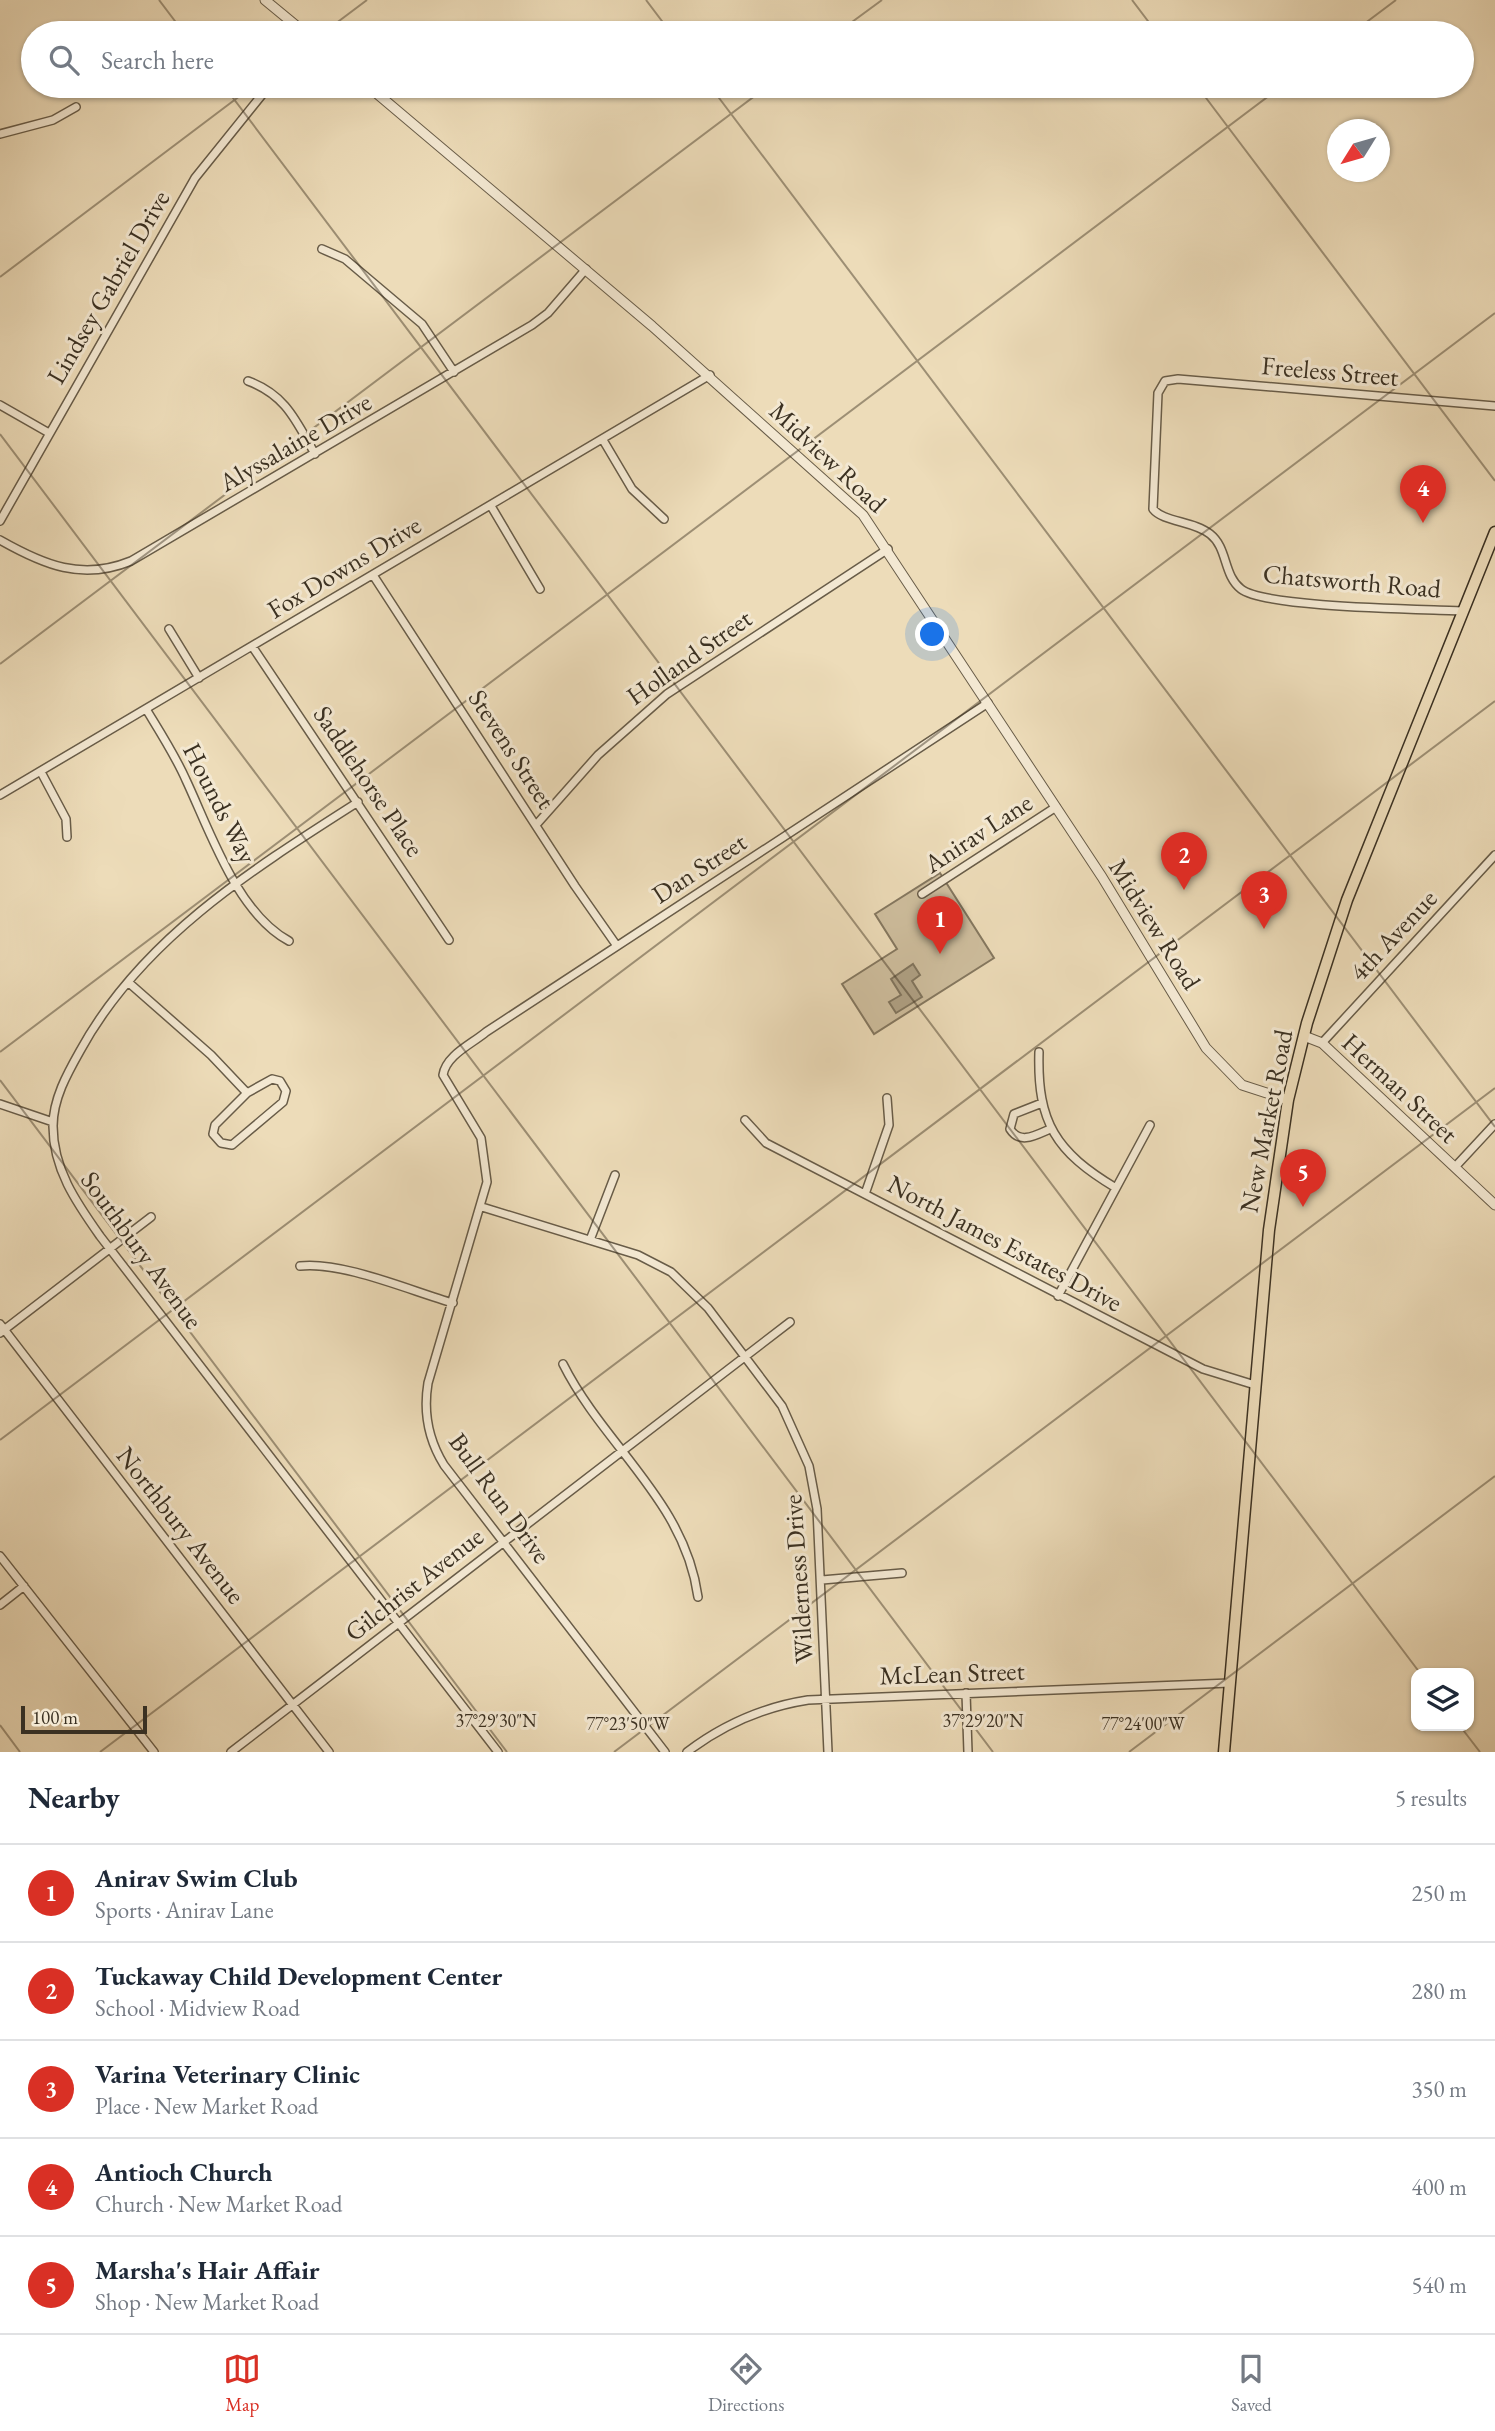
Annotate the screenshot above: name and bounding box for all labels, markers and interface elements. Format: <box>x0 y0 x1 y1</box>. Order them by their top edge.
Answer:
search box <box>21 21 1474 98</box>
icon: search <box>45 41 83 79</box>
text: Search here <box>101 43 214 77</box>
north arrow <box>1327 119 1390 182</box>
street label: Lindsey Gabriel Drive <box>39 184 177 390</box>
street label: Freeless Street <box>1260 348 1400 394</box>
street label: Alyssalaine Drive <box>212 385 377 500</box>
street label: Midview Road <box>762 394 894 521</box>
pin: 4 <box>1400 465 1446 523</box>
street label: Fox Downs Drive <box>261 508 427 626</box>
street label: Chatsworth Road <box>1262 556 1443 606</box>
street label: Holland Street <box>620 601 758 713</box>
your location <box>915 617 949 651</box>
street label: Stevens Street <box>461 683 563 815</box>
street label: Saddlehorse Place <box>306 699 432 863</box>
street label: Hounds Way <box>175 737 265 870</box>
street label: Anirav Lane <box>916 785 1039 881</box>
street label: Dan Street <box>645 825 753 911</box>
pin: 2 <box>1161 832 1207 890</box>
street label: Midview Road <box>1101 852 1209 997</box>
pin: 3 <box>1241 871 1287 929</box>
street label: 4th Avenue <box>1342 882 1444 988</box>
pin: 1 <box>917 896 963 954</box>
street label: New Market Road <box>1232 1026 1301 1215</box>
street label: Herman Street <box>1335 1026 1465 1150</box>
pin: 5 <box>1280 1149 1326 1207</box>
street label: Southbury Avenue <box>73 1164 211 1336</box>
street label: North James Estates Drive <box>882 1167 1128 1319</box>
street label: Bull Run Drive <box>441 1426 559 1570</box>
street label: Northbury Avenue <box>109 1439 253 1611</box>
street label: Wilderness Drive <box>775 1493 821 1665</box>
street label: Gilchrist Avenue <box>338 1519 490 1649</box>
street label: McLean Street <box>879 1653 1025 1693</box>
map controls <box>1411 1668 1474 1731</box>
button: layers <box>1411 1668 1474 1731</box>
scale bar <box>21 1703 147 1735</box>
text: 100 m <box>32 1705 78 1730</box>
text: 37°29'30"N <box>456 1709 537 1732</box>
text: 37°29'20"N <box>943 1709 1024 1732</box>
text: 77°23'50"W <box>586 1712 670 1735</box>
text: 77°24'00"W <box>1101 1712 1185 1735</box>
text: Nearby <box>28 1778 120 1817</box>
text: 5 results <box>1395 1783 1467 1813</box>
text: Anirav Swim Club <box>95 1861 298 1895</box>
text: 1 <box>45 1878 57 1908</box>
text: 250 m <box>1411 1878 1467 1908</box>
text: Sports · Anirav Lane <box>95 1895 274 1925</box>
text: Tuckaway Child Development Center <box>95 1959 502 1993</box>
text: 2 <box>45 1976 57 2006</box>
text: 280 m <box>1411 1976 1467 2006</box>
text: School · Midview Road <box>95 1993 300 2023</box>
text: Varina Veterinary Clinic <box>95 2057 360 2091</box>
text: 3 <box>45 2074 57 2104</box>
text: 350 m <box>1411 2074 1467 2104</box>
text: Place · New Market Road <box>95 2091 318 2121</box>
text: Antioch Church <box>95 2155 272 2189</box>
text: 4 <box>45 2172 57 2202</box>
text: 400 m <box>1411 2172 1467 2202</box>
text: Church · New Market Road <box>95 2189 342 2219</box>
text: Marsha's Hair Affair <box>95 2253 320 2287</box>
text: 5 <box>45 2270 57 2300</box>
text: 540 m <box>1411 2270 1467 2300</box>
text: Shop · New Market Road <box>95 2287 319 2317</box>
tab: Map <box>223 2350 261 2417</box>
tab: Directions <box>708 2350 784 2417</box>
tab: Saved <box>1231 2350 1272 2417</box>

